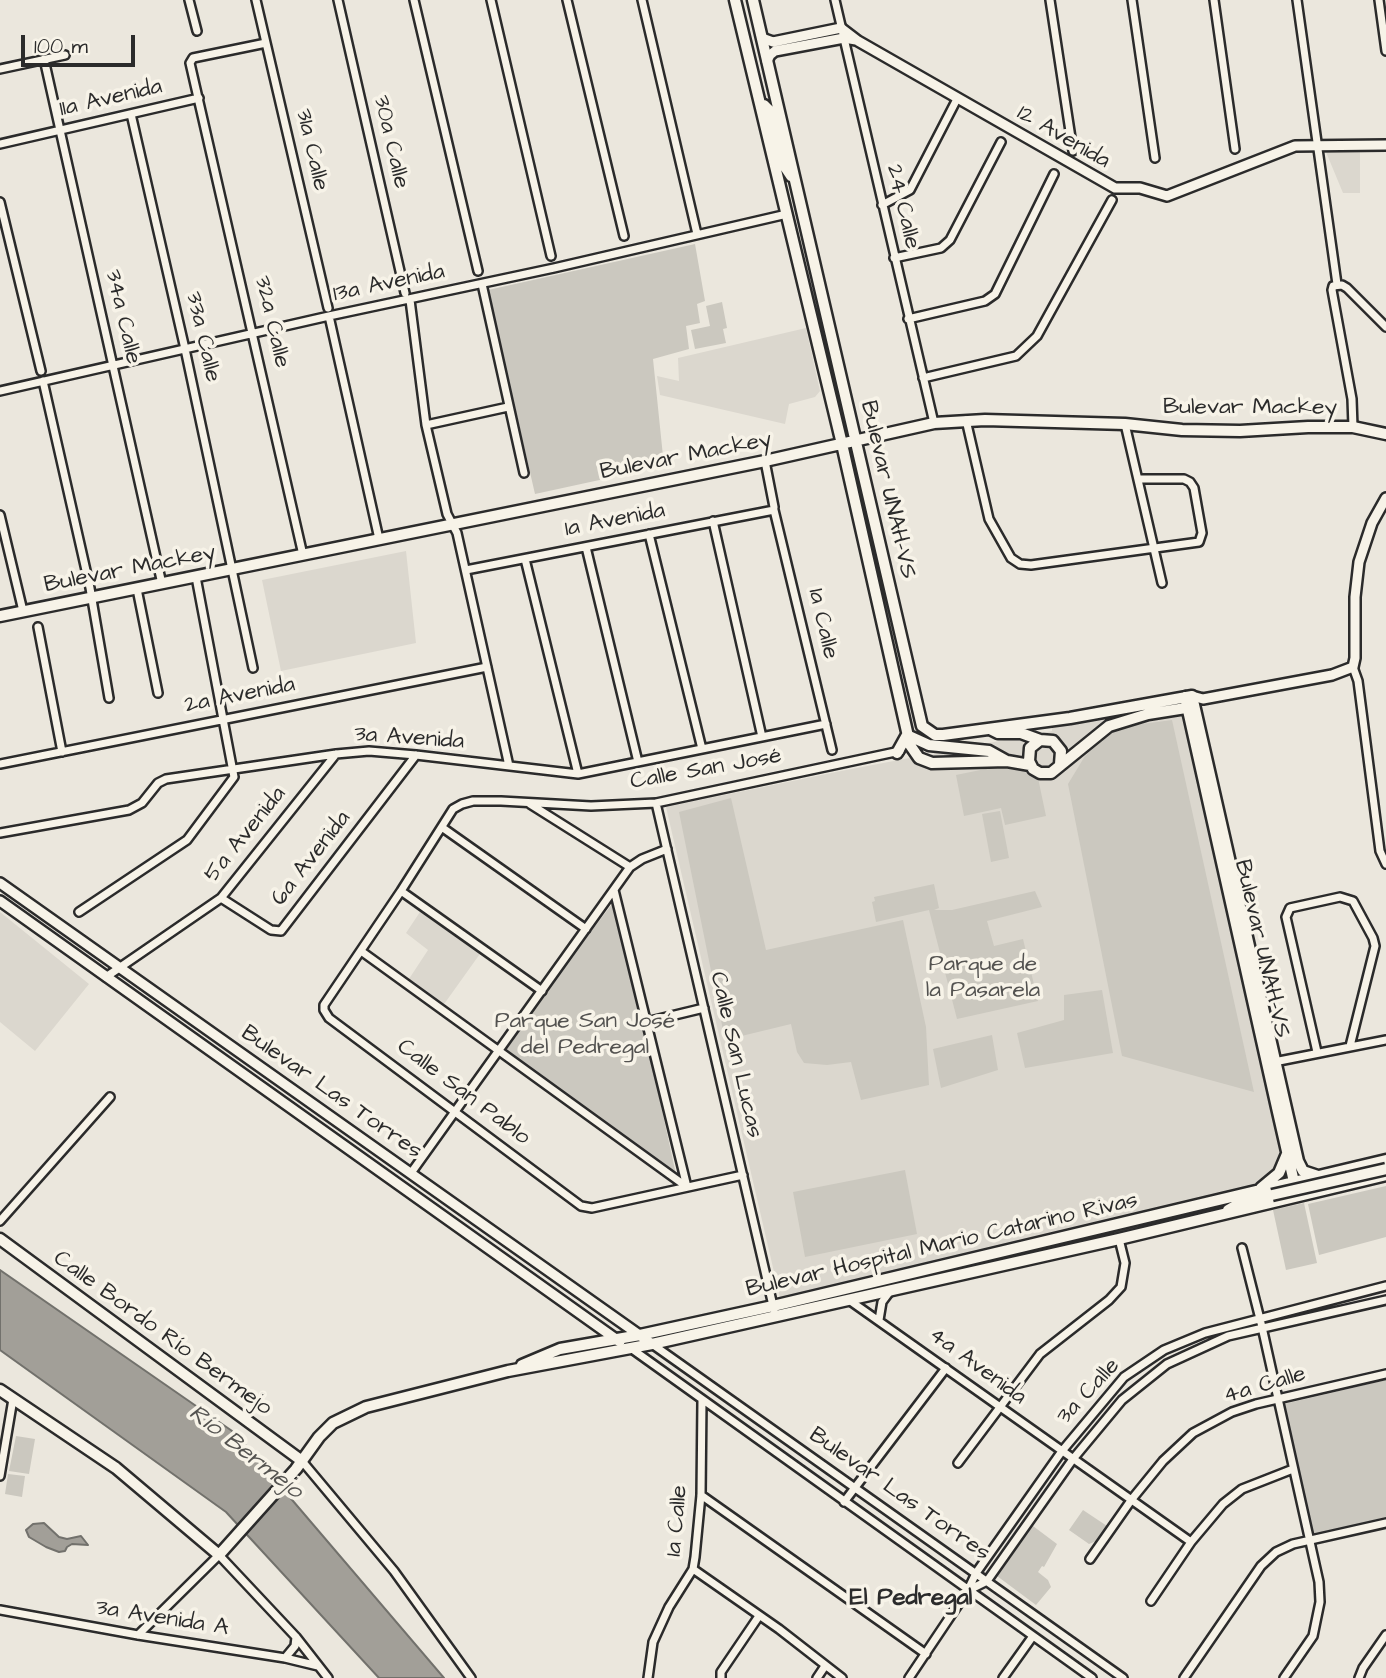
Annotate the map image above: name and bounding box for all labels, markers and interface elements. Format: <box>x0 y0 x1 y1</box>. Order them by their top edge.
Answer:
scale bar <box>24 21 138 65</box>
text: 100 m <box>34 32 88 61</box>
street label: 11a Avenida <box>57 74 165 124</box>
street label: 30a Calle <box>366 93 414 191</box>
street label: 12 Avenida <box>1012 100 1114 176</box>
street label: 31a Calle <box>288 106 334 194</box>
street label: 24 Calle <box>879 162 925 252</box>
street label: 13a Avenida <box>331 259 447 309</box>
street label: 34a Calle <box>98 267 146 367</box>
street label: 32a Calle <box>247 273 295 371</box>
street label: 33a Calle <box>178 289 226 385</box>
street label: Bulevar Mackey <box>1163 394 1337 422</box>
street label: Bulevar UNAH-VS <box>853 398 921 582</box>
street label: Bulevar Mackey <box>598 427 774 487</box>
street label: 1a Avenida <box>563 498 667 544</box>
street label: Bulevar Mackey <box>42 540 218 600</box>
street label: 1a Calle <box>801 586 843 662</box>
street label: 2a Avenida <box>183 672 297 720</box>
street label: 3a Avenida <box>353 721 465 757</box>
street label: Calle San José <box>628 743 784 797</box>
street label: 5a Avenida <box>199 782 293 888</box>
street label: 6a Avenida <box>266 806 358 912</box>
street label: Bulevar UNAH-VS <box>1227 857 1295 1041</box>
park label: Parque de la Pasarela <box>926 951 1040 1005</box>
street label: Calle San Lucas <box>702 969 768 1141</box>
park label: Parque San José del Pedregal <box>495 1008 675 1062</box>
street label: Bulevar Las Torres <box>235 1020 427 1166</box>
street label: Calle San Pablo <box>391 1034 535 1152</box>
street label: Bulevar Hospital Mario Catarino Rivas <box>744 1187 1140 1305</box>
street label: Calle Bordo Río Bermejo <box>47 1245 277 1423</box>
street label: 4a Avenida <box>923 1322 1031 1412</box>
street label: 3a Calle <box>1052 1353 1126 1431</box>
street label: 4a Calle <box>1221 1361 1309 1411</box>
water label: Río Bermejo <box>182 1400 308 1506</box>
street label: Bulevar Las Torres <box>803 1422 995 1568</box>
street label: 1a Calle <box>661 1484 695 1558</box>
district label: El Pedregal <box>850 1585 972 1613</box>
street label: 3a Avenida A <box>94 1595 230 1643</box>

